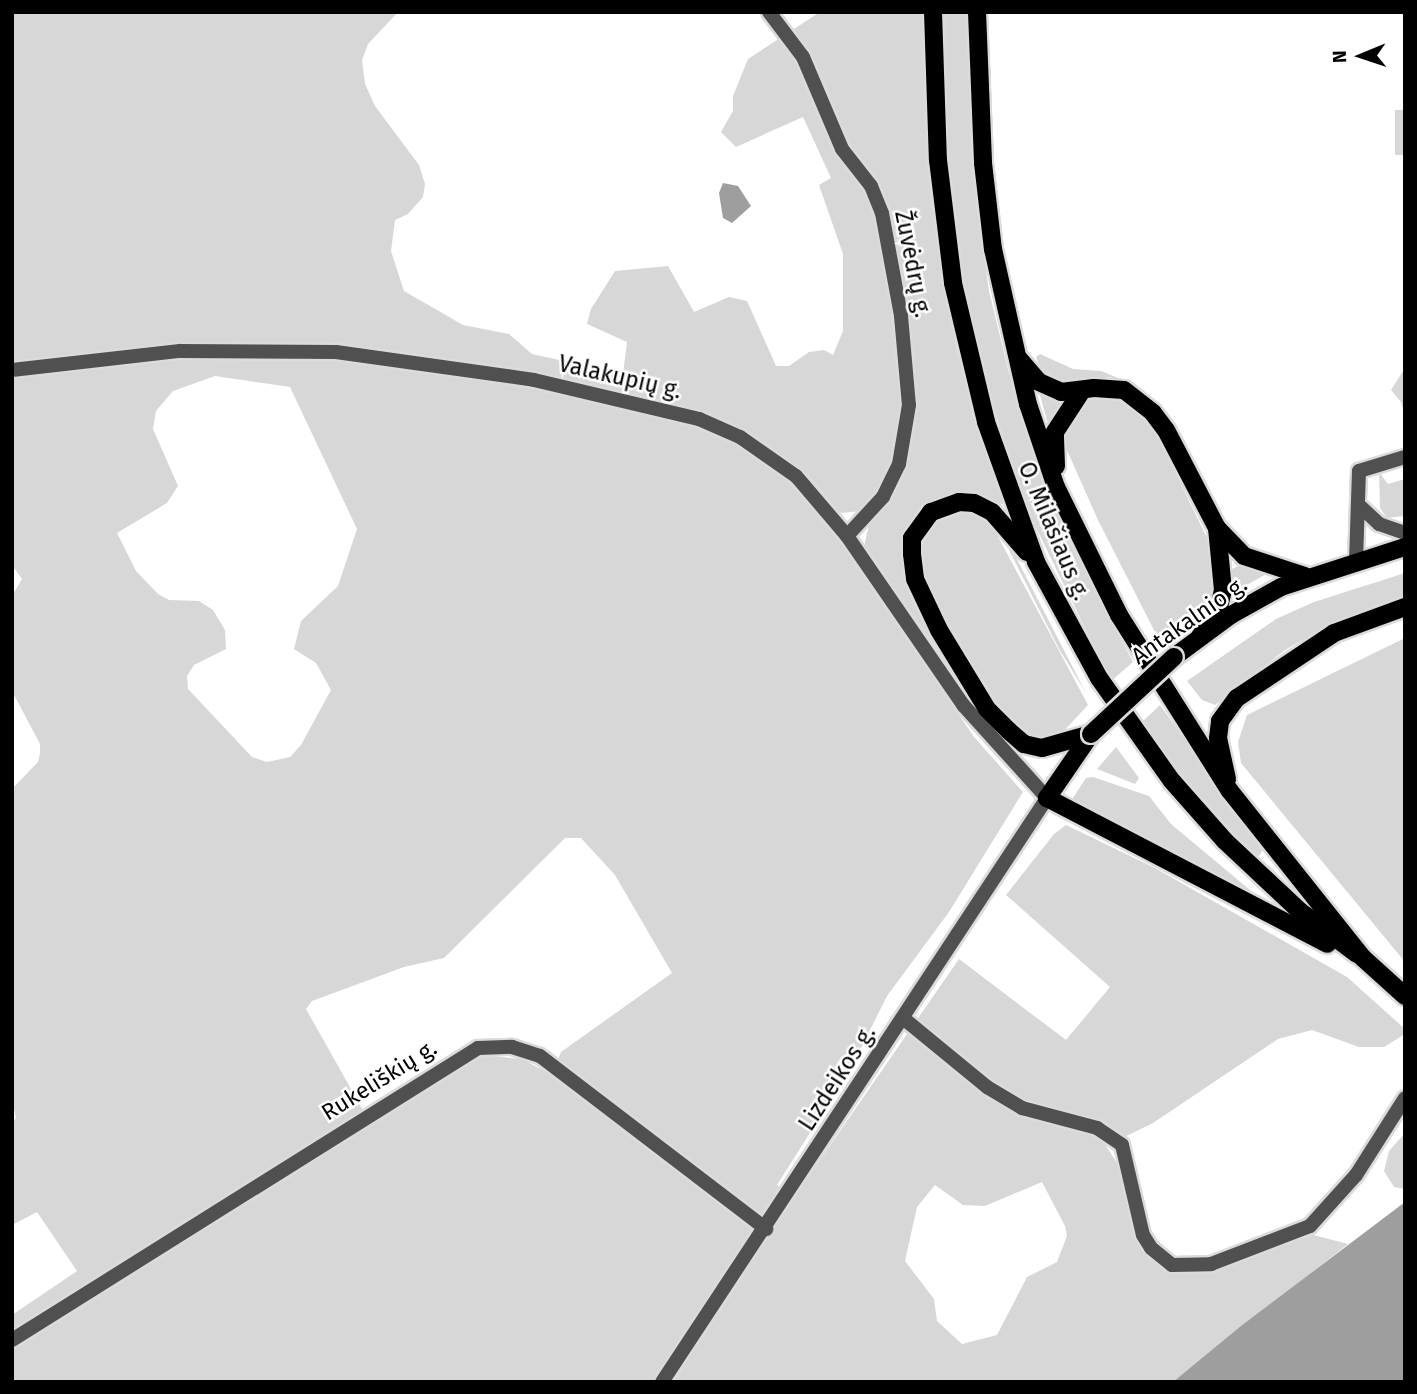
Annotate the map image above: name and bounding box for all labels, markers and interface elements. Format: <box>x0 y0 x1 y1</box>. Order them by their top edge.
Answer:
north arrow <box>1326 21 1396 91</box>
text: N <box>1328 50 1351 63</box>
street label: Žuvėdrų g. <box>889 208 937 320</box>
street label: Valakupių g. <box>556 349 684 405</box>
street label: O. Milašiaus g. <box>1012 458 1096 604</box>
street label: Antakalnio g. <box>1126 570 1252 670</box>
street label: Lizdeikos g. <box>793 1020 881 1136</box>
street label: Rukeliškių g. <box>316 1034 442 1126</box>

